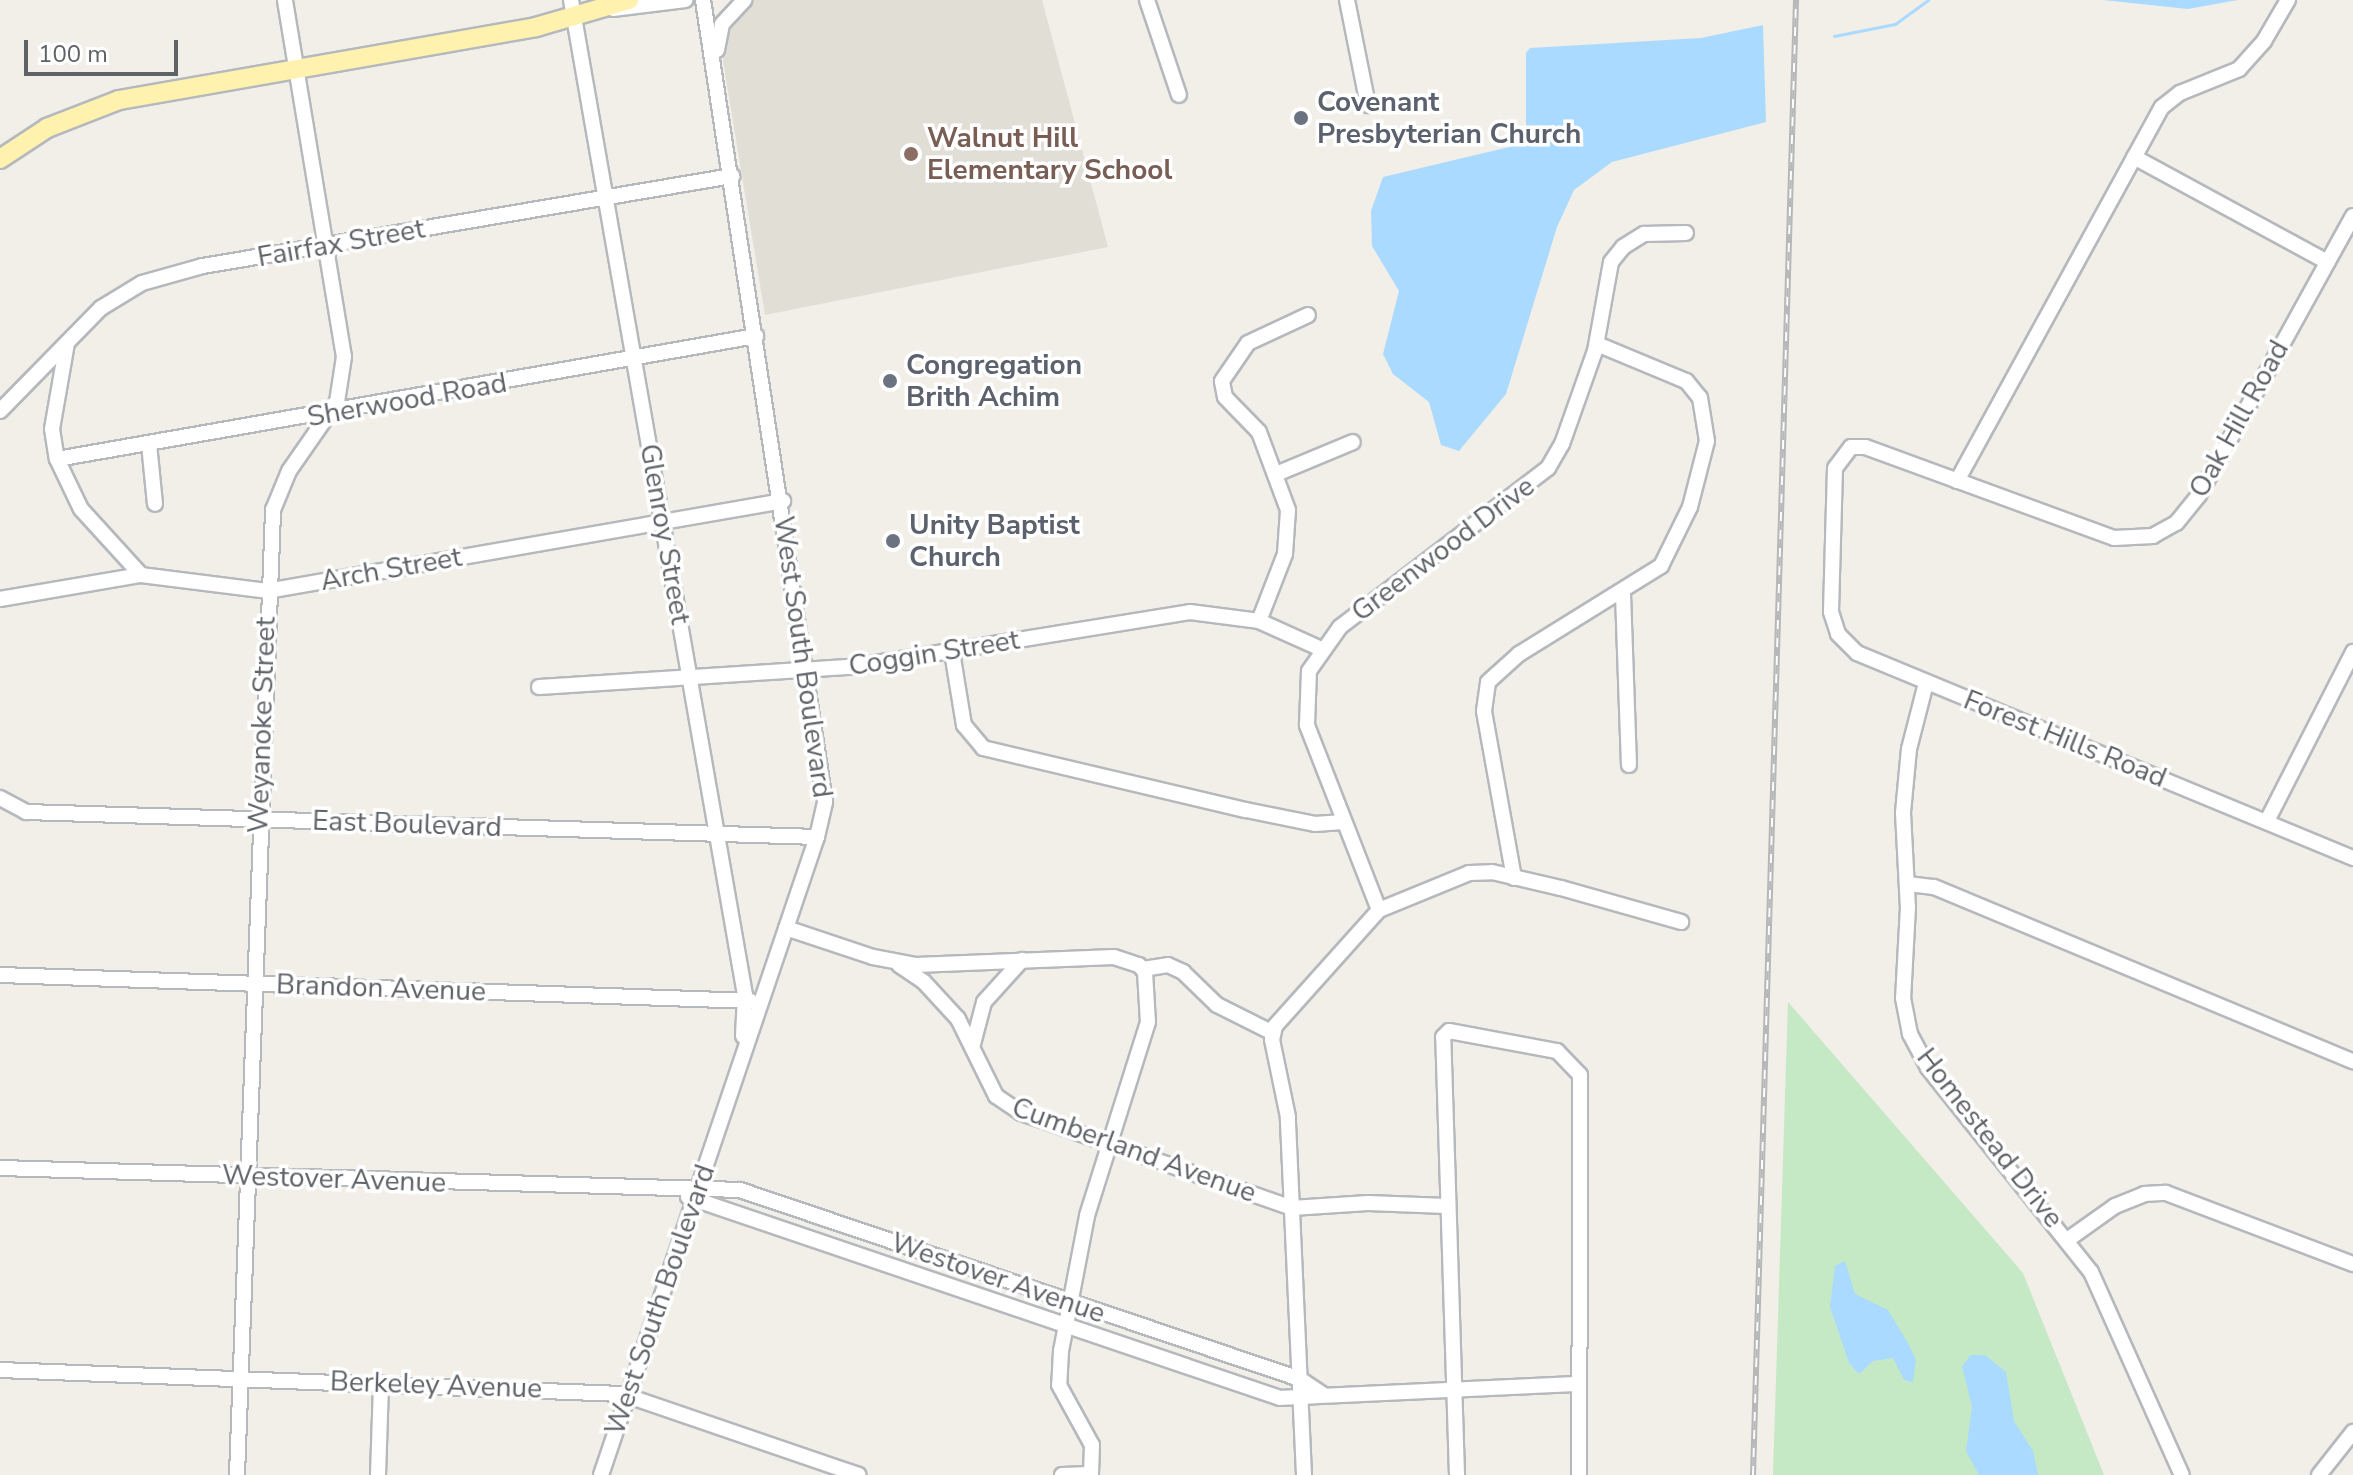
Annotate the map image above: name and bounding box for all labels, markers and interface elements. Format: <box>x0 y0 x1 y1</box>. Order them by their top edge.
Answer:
scale bar <box>28 24 182 74</box>
text: 100 m <box>38 38 108 70</box>
place label: Covenant Presbyterian Church <box>1317 85 1581 151</box>
marker: Covenant Presbyterian Church <box>1292 109 1310 127</box>
place label: Walnut Hill Elementary School <box>927 121 1172 187</box>
marker: Walnut Hill Elementary School <box>902 145 920 163</box>
street label: Fairfax Street <box>255 212 427 274</box>
street label: Oak Hill Road <box>2182 335 2296 503</box>
place label: Congregation Brith Achim <box>906 348 1082 414</box>
street label: Sherwood Road <box>305 366 509 434</box>
marker: Congregation Brith Achim <box>881 372 899 390</box>
street label: Glenroy Street <box>633 441 697 627</box>
street label: Greenwood Drive <box>1345 469 1541 629</box>
place label: Unity Baptist Church <box>909 508 1080 574</box>
street label: West South Boulevard <box>767 514 839 800</box>
marker: Unity Baptist Church <box>884 532 902 550</box>
street label: Arch Street <box>318 540 464 598</box>
street label: Weyanoke Street <box>241 616 283 834</box>
street label: Coggin Street <box>846 623 1022 683</box>
street label: Forest Hills Road <box>1959 683 2171 795</box>
street label: East Boulevard <box>312 804 502 844</box>
street label: Brandon Avenue <box>276 968 486 1008</box>
street label: Homestead Drive <box>1910 1042 2070 1234</box>
street label: Cumberland Avenue <box>1007 1090 1261 1210</box>
street label: Westover Avenue <box>221 1158 447 1200</box>
street label: West South Boulevard <box>598 1160 722 1440</box>
street label: Westover Avenue <box>887 1226 1109 1330</box>
street label: Berkeley Avenue <box>329 1365 543 1405</box>

